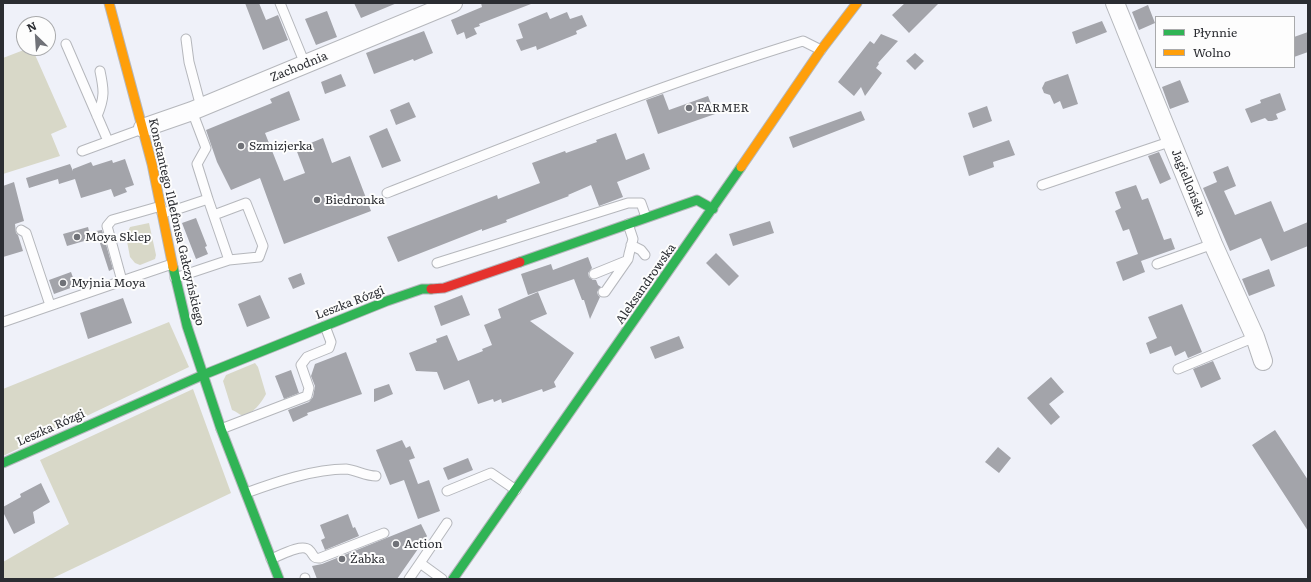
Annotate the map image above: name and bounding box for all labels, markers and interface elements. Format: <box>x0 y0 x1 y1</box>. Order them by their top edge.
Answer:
north arrow <box>16 16 56 56</box>
legend <box>1155 16 1295 68</box>
text: N <box>24 17 39 35</box>
text: Płynnie <box>1193 23 1237 41</box>
text: Wolno <box>1193 43 1231 61</box>
street label: Zachodnia <box>268 49 330 85</box>
place label: FARMER <box>697 101 749 115</box>
marker: FARMER <box>684 103 694 113</box>
street label: Konstantego Ildefonsa Gałczyńskiego <box>145 117 207 327</box>
place label: Szmizjerka <box>249 139 313 153</box>
marker: Szmizjerka <box>236 141 246 151</box>
street label: Jagiellońska <box>1168 147 1208 219</box>
place label: Biedronka <box>325 193 385 207</box>
marker: Biedronka <box>312 195 322 205</box>
place label: Moya Sklep <box>85 230 151 244</box>
marker: Moya Sklep <box>72 232 82 242</box>
street label: Aleksandrowska <box>613 241 679 327</box>
place label: Myjnia Moya <box>71 276 145 290</box>
marker: Myjnia Moya <box>58 278 68 288</box>
street label: Leszka Rózgi <box>313 283 387 323</box>
street label: Leszka Rózgi <box>15 407 87 449</box>
place label: Action <box>404 537 442 551</box>
marker: Action <box>391 539 401 549</box>
place label: Żabka <box>350 552 385 566</box>
marker: Żabka <box>337 554 347 564</box>

